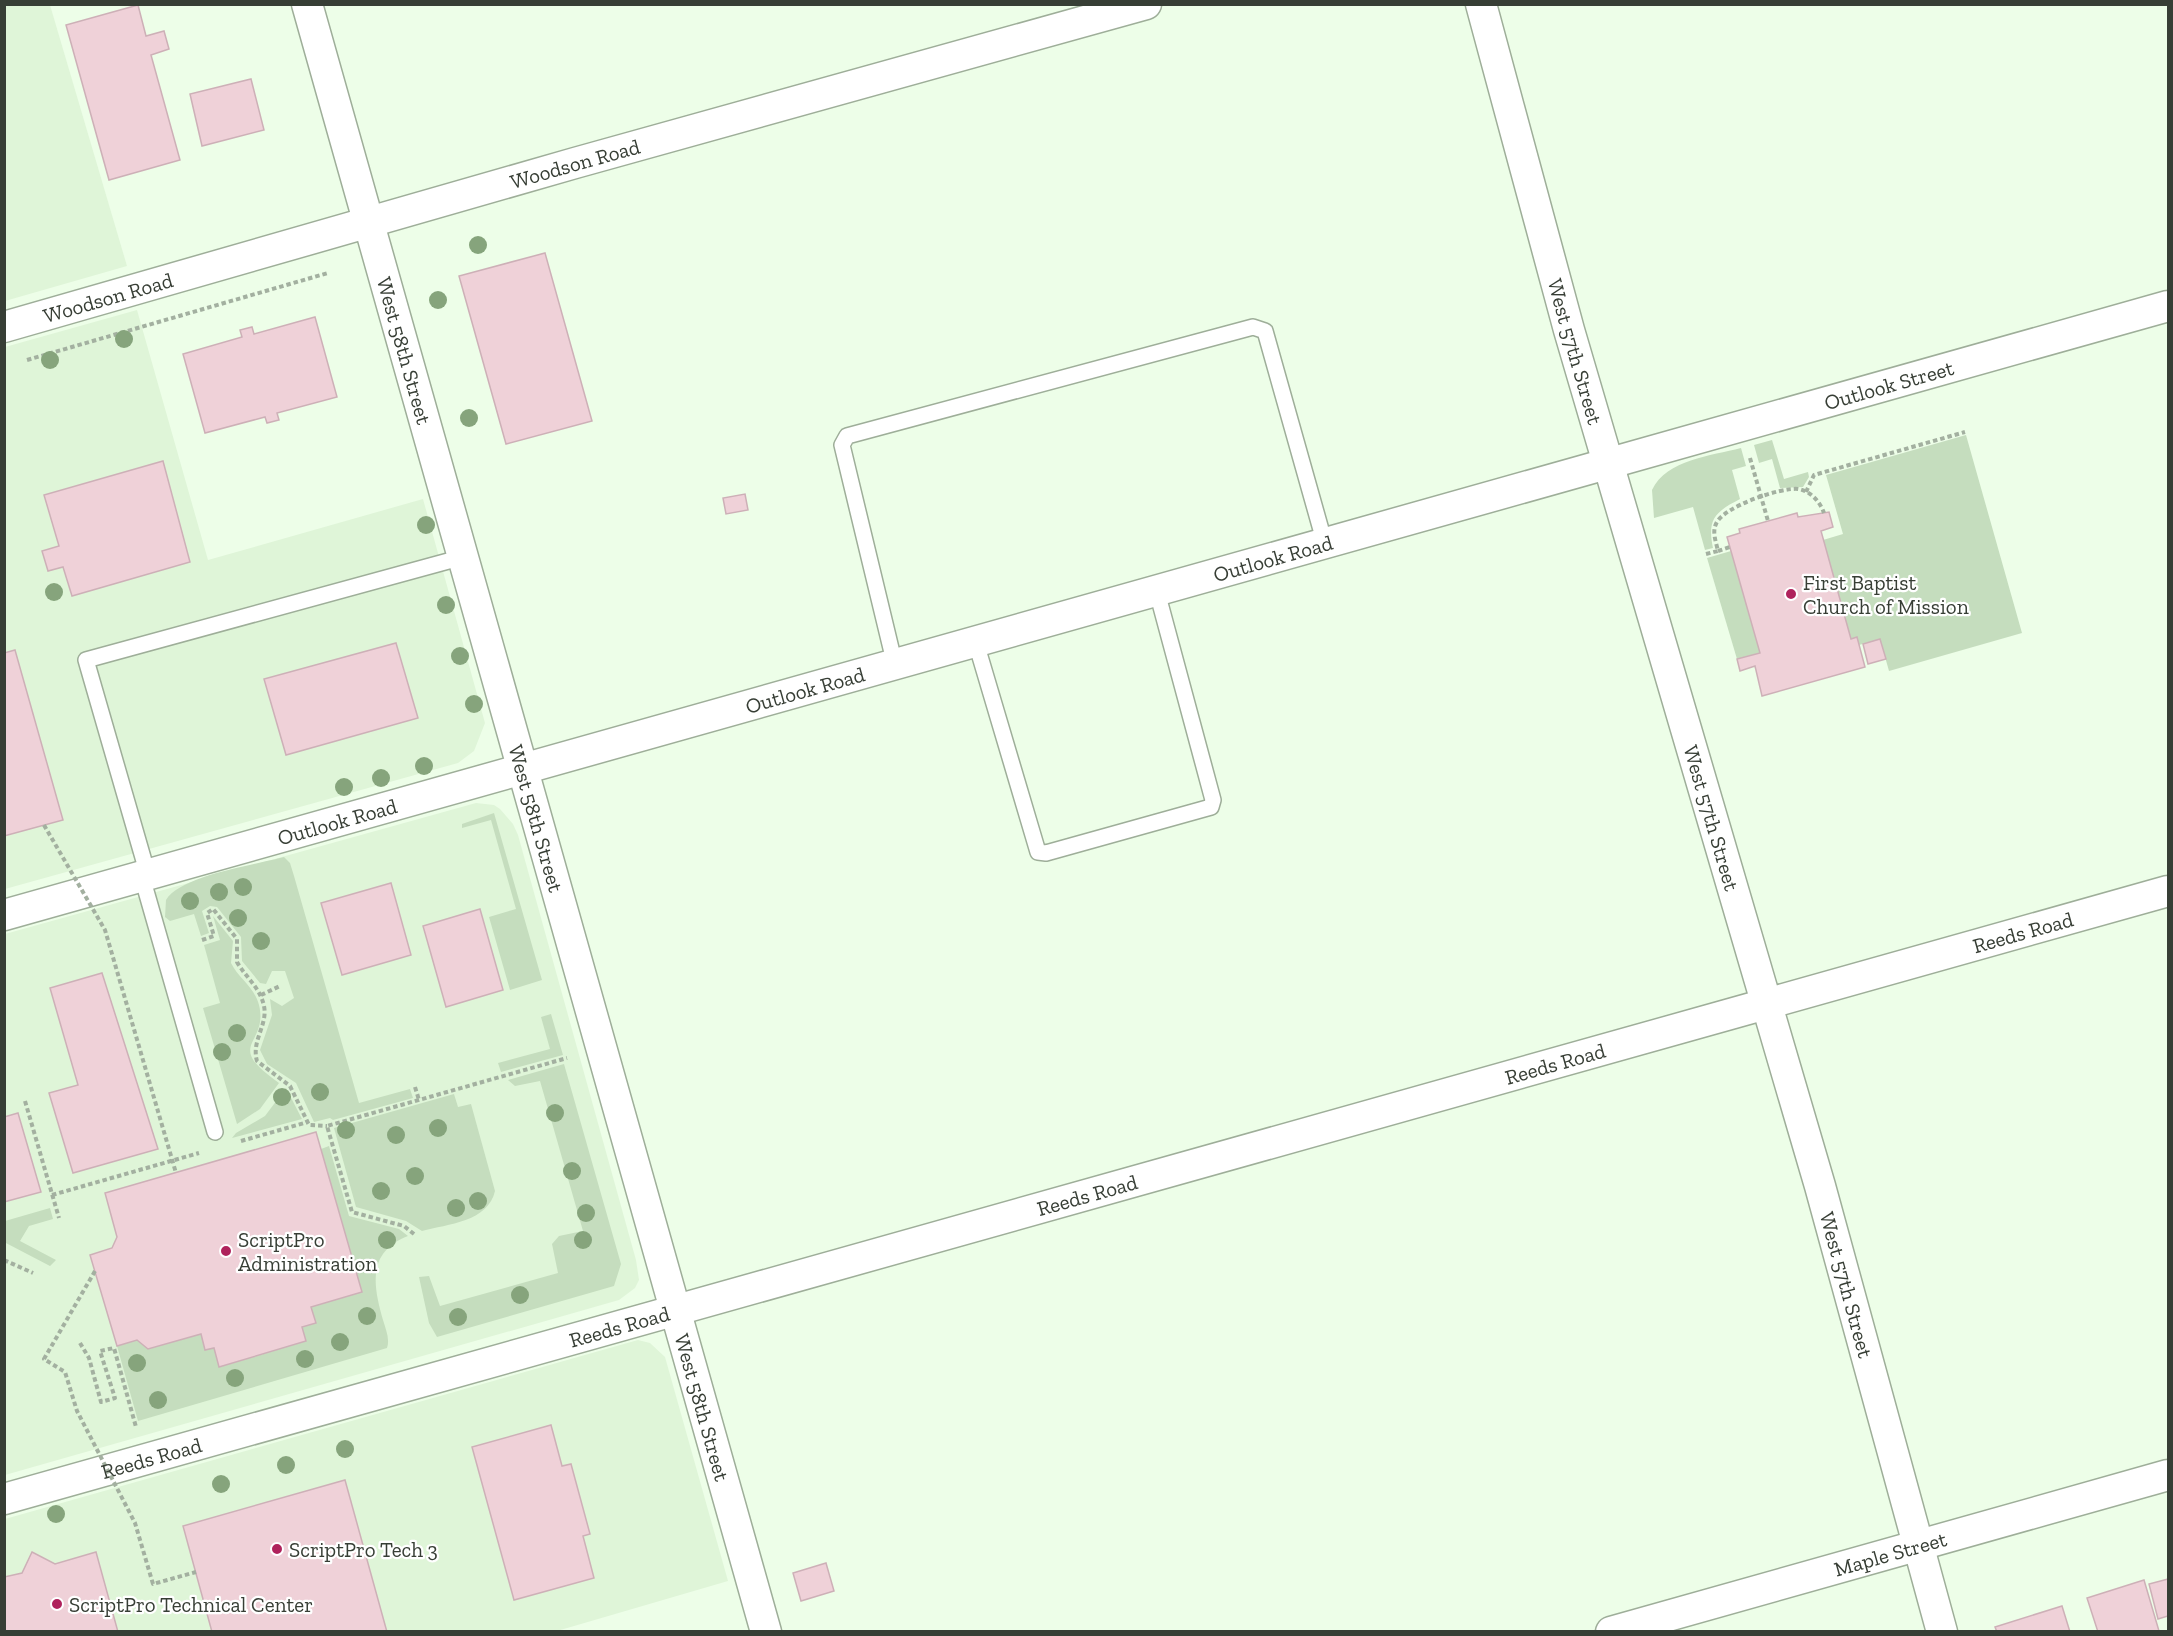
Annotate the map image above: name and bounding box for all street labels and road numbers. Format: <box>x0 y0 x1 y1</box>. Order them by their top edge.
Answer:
street label: Woodson Road <box>507 133 643 193</box>
street label: Woodson Road <box>40 267 176 328</box>
street label: West 58th Street <box>372 274 437 427</box>
street label: West 57th Street <box>1543 276 1609 427</box>
street label: Outlook Street <box>1821 354 1956 415</box>
street label: Outlook Road <box>1210 529 1336 587</box>
street label: Outlook Road <box>742 661 868 718</box>
street label: West 58th Street <box>504 742 569 895</box>
street label: West 57th Street <box>1679 742 1745 894</box>
street label: Outlook Road <box>275 792 400 850</box>
street label: Reeds Road <box>1970 906 2076 958</box>
street label: Reeds Road <box>1502 1037 1608 1089</box>
street label: Reeds Road <box>1034 1169 1141 1221</box>
street label: West 57th Street <box>1815 1209 1879 1361</box>
street label: Reeds Road <box>566 1300 673 1352</box>
street label: West 58th Street <box>670 1331 735 1484</box>
street label: Reeds Road <box>98 1432 205 1484</box>
street label: Maple Street <box>1831 1526 1949 1581</box>

